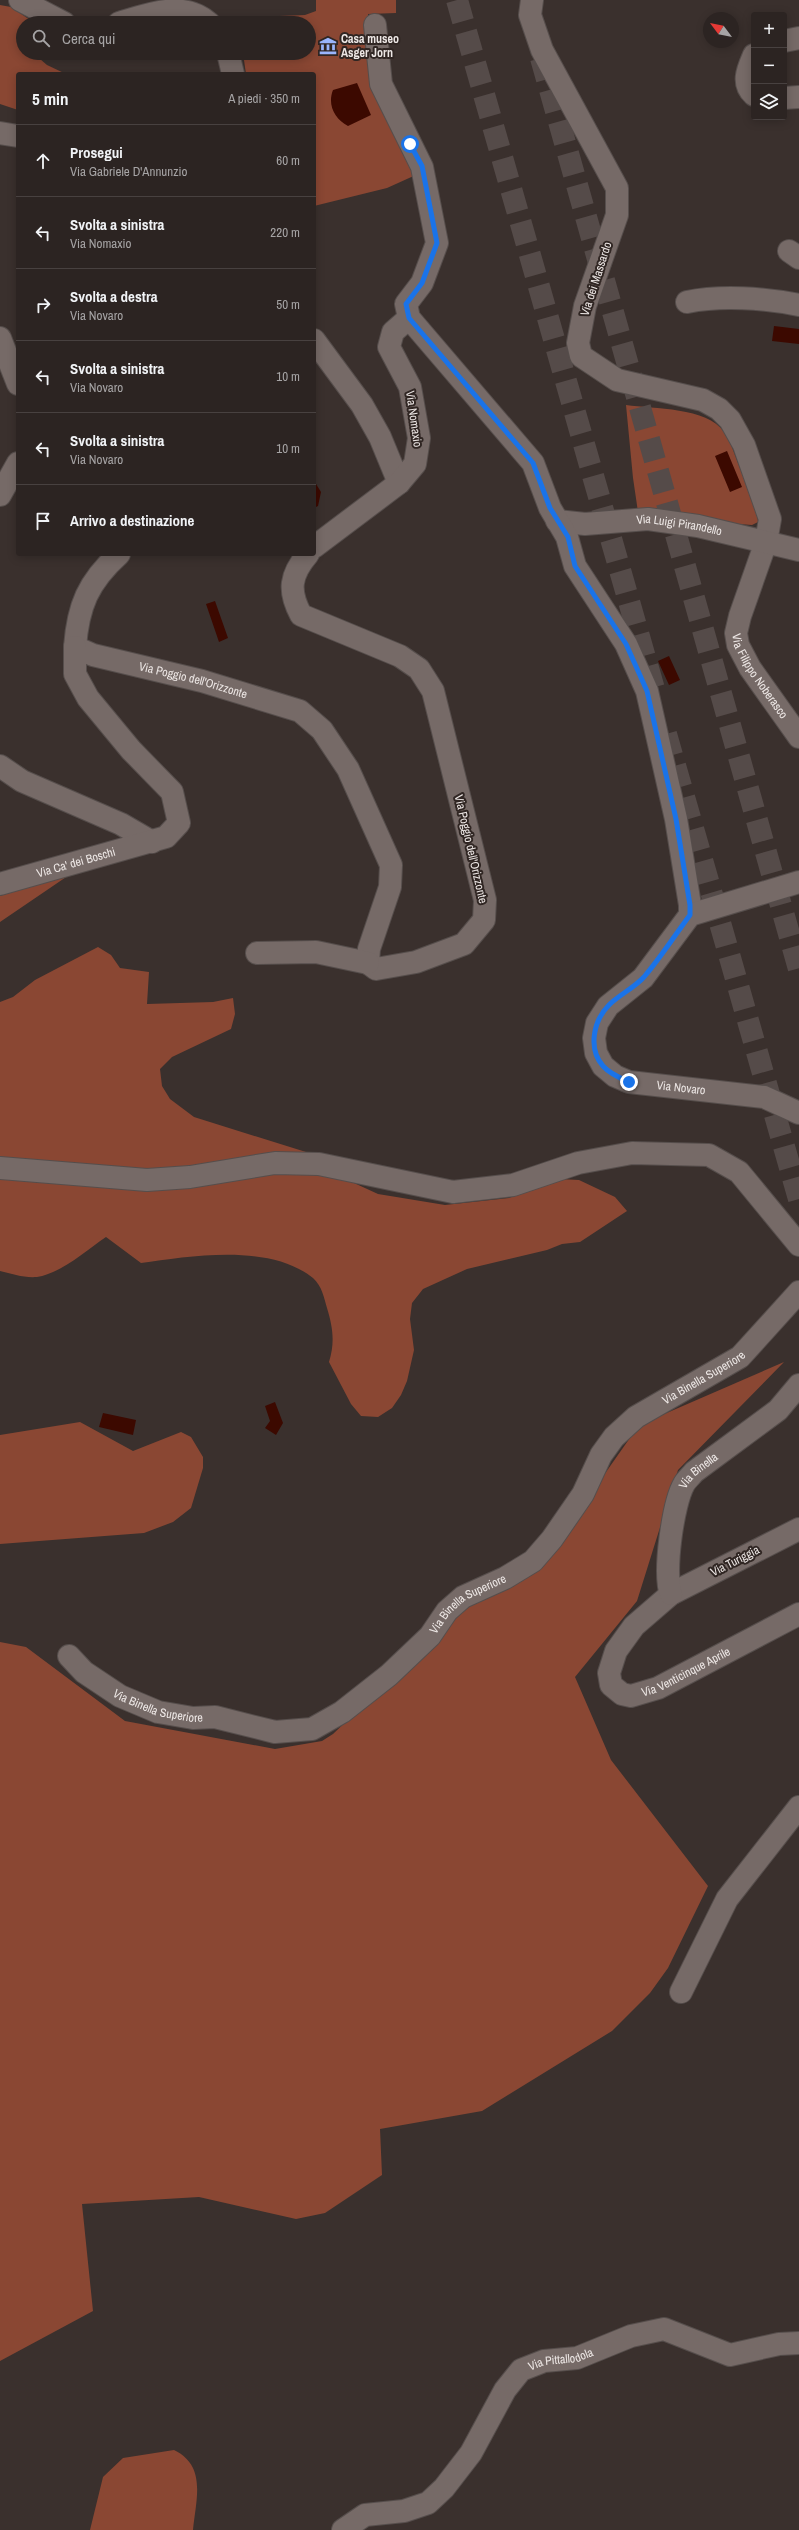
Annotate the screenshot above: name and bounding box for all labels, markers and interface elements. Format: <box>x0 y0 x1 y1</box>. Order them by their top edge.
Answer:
north arrow <box>703 12 739 48</box>
map controls <box>751 12 787 120</box>
button: + <box>751 12 787 48</box>
search box <box>16 16 316 60</box>
icon: search <box>30 27 52 49</box>
text: Cerca qui <box>62 28 115 49</box>
place label: Casa museo Asger Jorn <box>341 31 399 61</box>
museum icon: Casa museo Asger Jorn <box>318 36 338 56</box>
button: − <box>751 48 787 84</box>
button: layers <box>751 84 787 120</box>
text: 5 min <box>32 87 68 110</box>
text: A piedi · 350 m <box>228 90 300 107</box>
route start <box>401 135 419 153</box>
text: Prosegui <box>70 142 123 163</box>
icon: ahead <box>32 150 54 172</box>
text: 60 m <box>276 152 300 169</box>
text: Via Gabriele D'Annunzio <box>70 163 187 180</box>
text: Svolta a sinistra <box>70 214 164 235</box>
icon: left <box>32 222 54 244</box>
text: 220 m <box>270 224 300 241</box>
text: Via Nomaxio <box>70 235 131 252</box>
street label: Via dei Massardo <box>576 240 616 318</box>
text: Svolta a destra <box>70 286 158 307</box>
icon: right <box>32 294 54 316</box>
text: 50 m <box>276 296 300 313</box>
text: Via Novaro <box>70 307 123 324</box>
text: Svolta a sinistra <box>70 358 164 379</box>
icon: left <box>32 366 54 388</box>
text: 10 m <box>276 368 300 385</box>
text: Via Novaro <box>70 379 123 396</box>
street label: Via Nomaxio <box>402 390 426 448</box>
text: Svolta a sinistra <box>70 430 164 451</box>
icon: left <box>32 438 54 460</box>
text: 10 m <box>276 440 300 457</box>
text: Via Novaro <box>70 451 123 468</box>
icon: arrive <box>32 510 54 532</box>
text: Arrivo a destinazione <box>70 510 194 531</box>
street label: Via Luigi Pirandello <box>636 511 724 539</box>
street label: Via Filippo Noberasco <box>728 632 791 722</box>
street label: Via Poggio dell'Orizzonte <box>137 658 249 702</box>
street label: Via Poggio dell'Orizzonte <box>451 793 491 905</box>
street label: Via Ca' dei Boschi <box>35 844 117 881</box>
route end <box>620 1073 638 1091</box>
street label: Via Novaro <box>656 1077 706 1098</box>
street label: Via Binella Superiore <box>659 1348 749 1408</box>
street label: Via Binella <box>675 1449 722 1491</box>
street label: Via Turiggia <box>708 1542 763 1580</box>
street label: Via Binella Superiore <box>426 1571 509 1637</box>
street label: Via Venticinque Aprile <box>640 1643 733 1700</box>
street label: Via Binella Superiore <box>110 1685 203 1726</box>
street label: Via Pittallodola <box>526 2344 596 2374</box>

